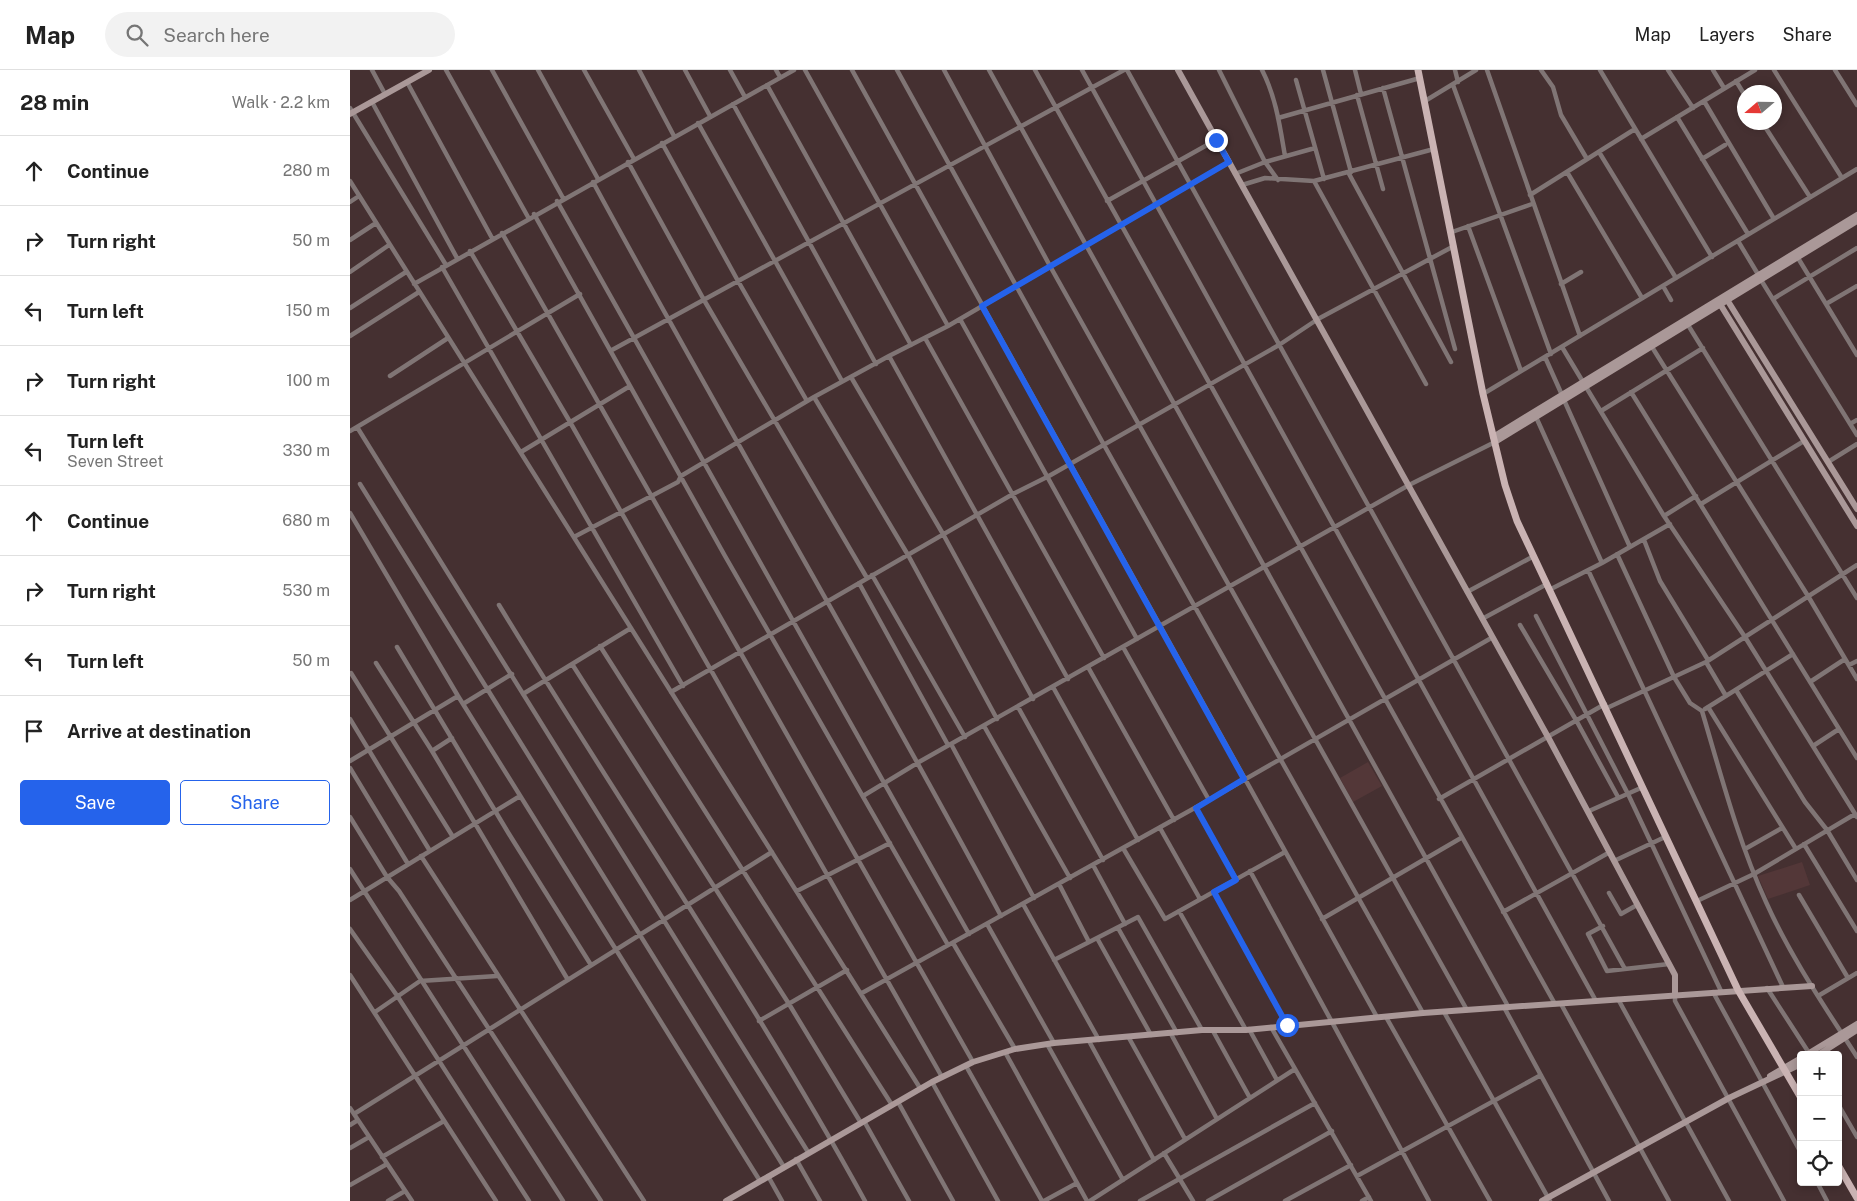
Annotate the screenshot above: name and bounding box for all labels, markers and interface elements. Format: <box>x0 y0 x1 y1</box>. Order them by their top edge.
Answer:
search box <box>105 12 455 57</box>
text: Map <box>25 21 75 49</box>
icon: search <box>123 21 151 49</box>
text: Search here <box>163 24 270 46</box>
text: Map <box>1635 24 1671 45</box>
text: Layers <box>1699 24 1755 45</box>
text: Share <box>1783 24 1832 45</box>
north arrow <box>1737 85 1782 130</box>
text: 28 min <box>20 90 89 115</box>
text: Walk · 2.2 km <box>232 93 330 112</box>
route end <box>1205 129 1228 152</box>
icon: ahead <box>20 157 48 185</box>
text: Continue <box>67 160 149 182</box>
text: 280 m <box>283 161 330 180</box>
icon: right <box>20 227 48 255</box>
text: Turn right <box>67 230 156 252</box>
text: 50 m <box>292 231 330 250</box>
icon: left <box>20 297 48 325</box>
text: Turn left <box>67 300 144 322</box>
text: 150 m <box>286 301 330 320</box>
icon: right <box>20 367 48 395</box>
text: Turn right <box>67 370 156 392</box>
text: 100 m <box>286 371 330 390</box>
text: Turn left <box>67 430 144 452</box>
icon: left <box>20 437 48 465</box>
text: 330 m <box>283 441 330 460</box>
text: Seven Street <box>67 452 163 471</box>
icon: ahead <box>20 507 48 535</box>
text: Continue <box>67 510 149 532</box>
text: 680 m <box>282 511 330 530</box>
icon: right <box>20 577 48 605</box>
text: Turn right <box>67 580 156 602</box>
text: 530 m <box>282 581 330 600</box>
icon: left <box>20 647 48 675</box>
text: Turn left <box>67 650 144 672</box>
text: 50 m <box>292 651 330 670</box>
icon: arrive <box>20 717 48 745</box>
text: Arrive at destination <box>67 720 251 742</box>
button: Save <box>20 780 170 825</box>
button: Share <box>180 780 330 825</box>
route start <box>1276 1014 1299 1037</box>
map controls <box>1797 1051 1842 1186</box>
button: + <box>1797 1051 1842 1096</box>
button: − <box>1797 1096 1842 1141</box>
button: locate <box>1797 1141 1842 1186</box>

